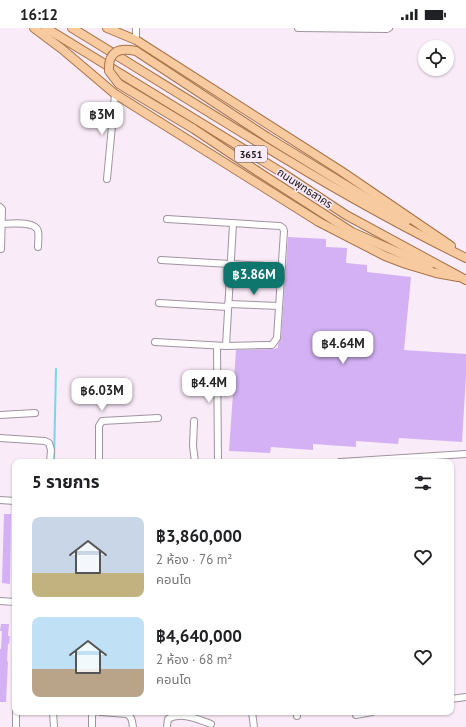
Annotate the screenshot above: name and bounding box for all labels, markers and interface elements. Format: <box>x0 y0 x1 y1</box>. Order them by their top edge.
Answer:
text: 16:12 <box>20 5 58 24</box>
map controls <box>418 40 454 76</box>
button: locate <box>418 40 454 76</box>
pin: ฿3M <box>83 102 121 136</box>
text: ฿3M <box>89 106 115 123</box>
road number: 3651 <box>235 146 267 162</box>
street label: ถนนพุทธสาคร <box>275 165 335 211</box>
pin: ฿3.86M <box>221 262 287 296</box>
text: ฿3.86M <box>232 266 276 283</box>
pin: ฿4.64M <box>310 331 376 365</box>
text: ฿4.64M <box>321 335 365 352</box>
pin: ฿4.4M <box>181 370 237 404</box>
text: ฿4.4M <box>191 374 227 391</box>
pin: ฿6.03M <box>69 378 135 412</box>
text: ฿6.03M <box>80 382 124 399</box>
text: 5 รายการ <box>32 471 100 493</box>
icon: filters <box>412 472 434 494</box>
text: ฿3,860,000 <box>156 525 242 547</box>
icon: home <box>64 533 112 581</box>
icon: heart <box>412 546 434 568</box>
text: 2 ห้อง · 76 m² <box>156 551 232 568</box>
text: คอนโด <box>156 571 191 588</box>
text: ฿4,640,000 <box>156 625 242 647</box>
icon: home <box>64 633 112 681</box>
icon: heart <box>412 646 434 668</box>
text: 2 ห้อง · 68 m² <box>156 651 232 668</box>
text: คอนโด <box>156 671 191 688</box>

